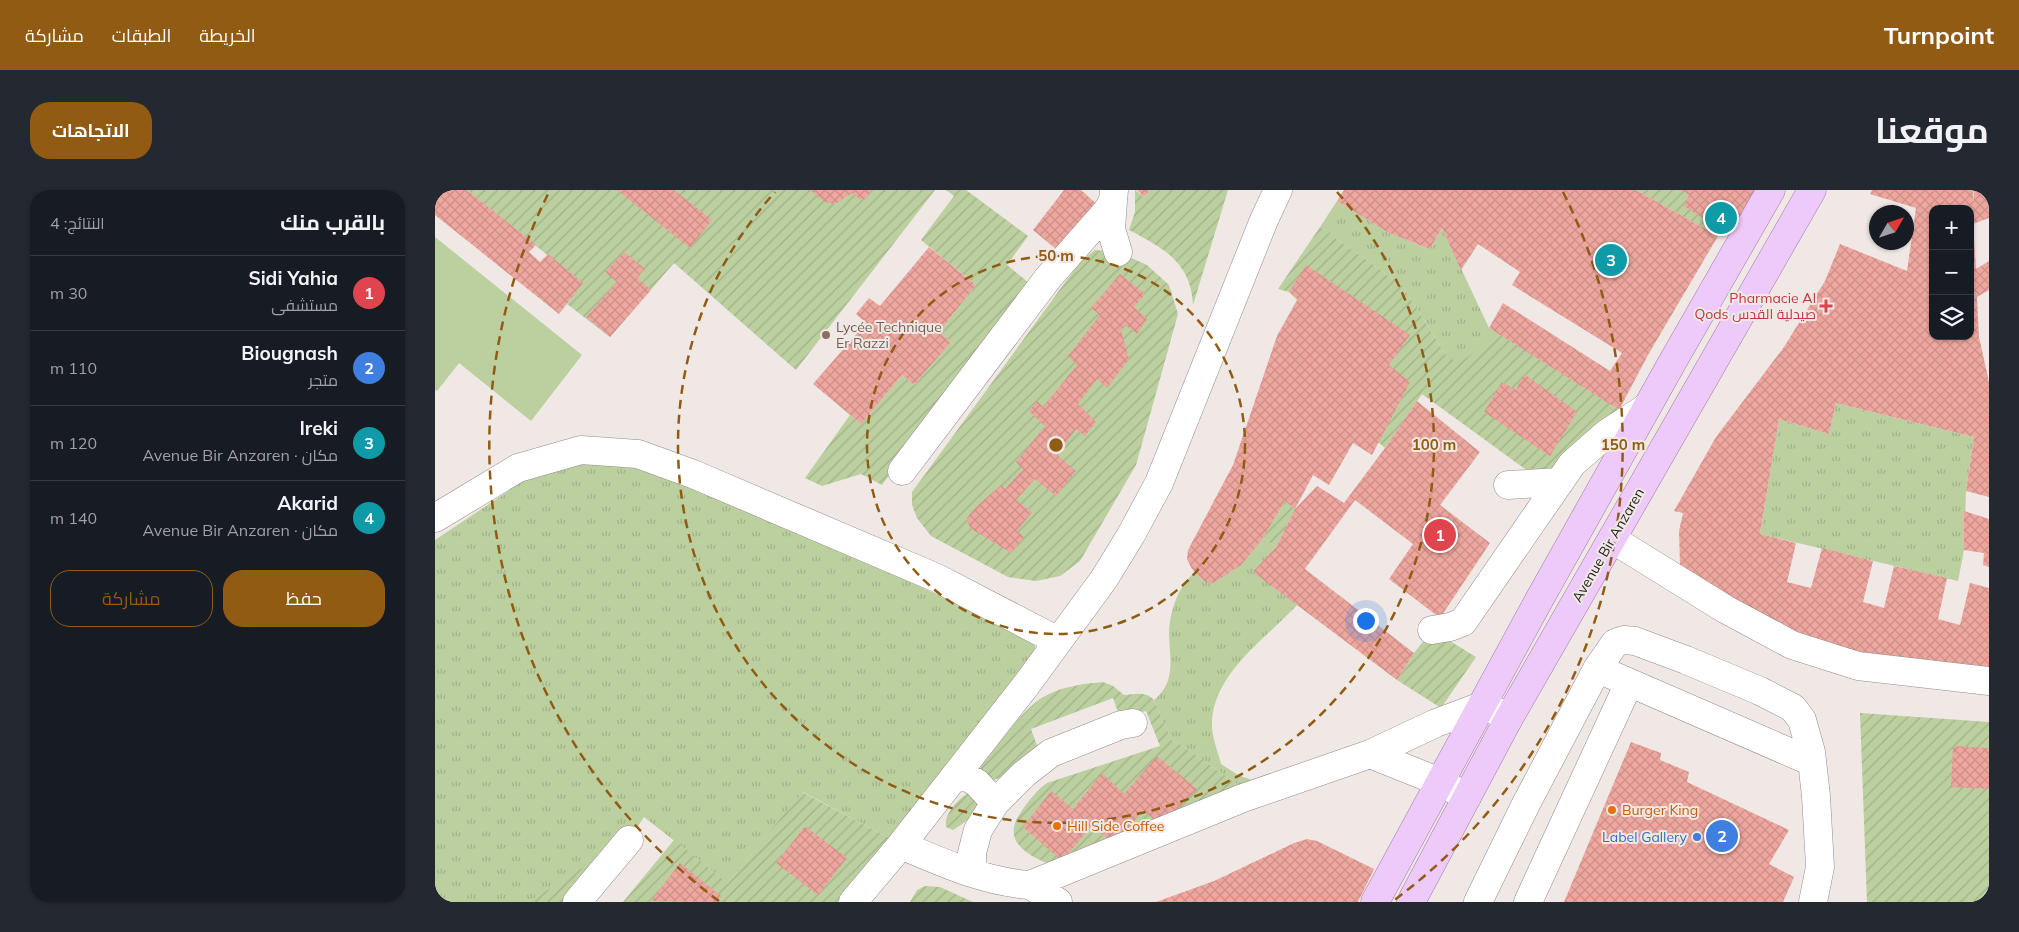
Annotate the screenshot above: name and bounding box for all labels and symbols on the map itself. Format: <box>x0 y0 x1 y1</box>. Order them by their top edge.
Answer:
pin: 4 <box>1705 199 1737 237</box>
north arrow <box>1869 205 1914 250</box>
pin: 3 <box>1595 241 1627 279</box>
text: 50 m <box>1038 246 1074 265</box>
place label: Pharmacie Al Qods صيدلية القدس <box>1694 289 1816 323</box>
marker: Pharmacie Al Qods صيدلية القدس <box>1820 300 1832 312</box>
place label: Lycée Technique Er Razzi <box>836 318 942 352</box>
marker: Lycée Technique Er Razzi <box>820 329 832 341</box>
text: 100 m <box>1412 435 1456 454</box>
text: 150 m <box>1601 435 1645 454</box>
centre of rings <box>1047 436 1065 454</box>
street label: Avenue Bir Anzaren <box>1568 485 1648 605</box>
pin: 1 <box>1424 516 1456 554</box>
your location <box>1353 608 1379 634</box>
place label: Burger King <box>1622 801 1698 819</box>
marker: Burger King <box>1606 804 1618 816</box>
place label: Hill Side Coffee <box>1067 817 1164 835</box>
pin: 2 <box>1706 817 1738 855</box>
marker: Hill Side Coffee <box>1051 820 1063 832</box>
place label: Label Gallery <box>1602 828 1688 846</box>
marker: Label Gallery <box>1691 831 1703 843</box>

